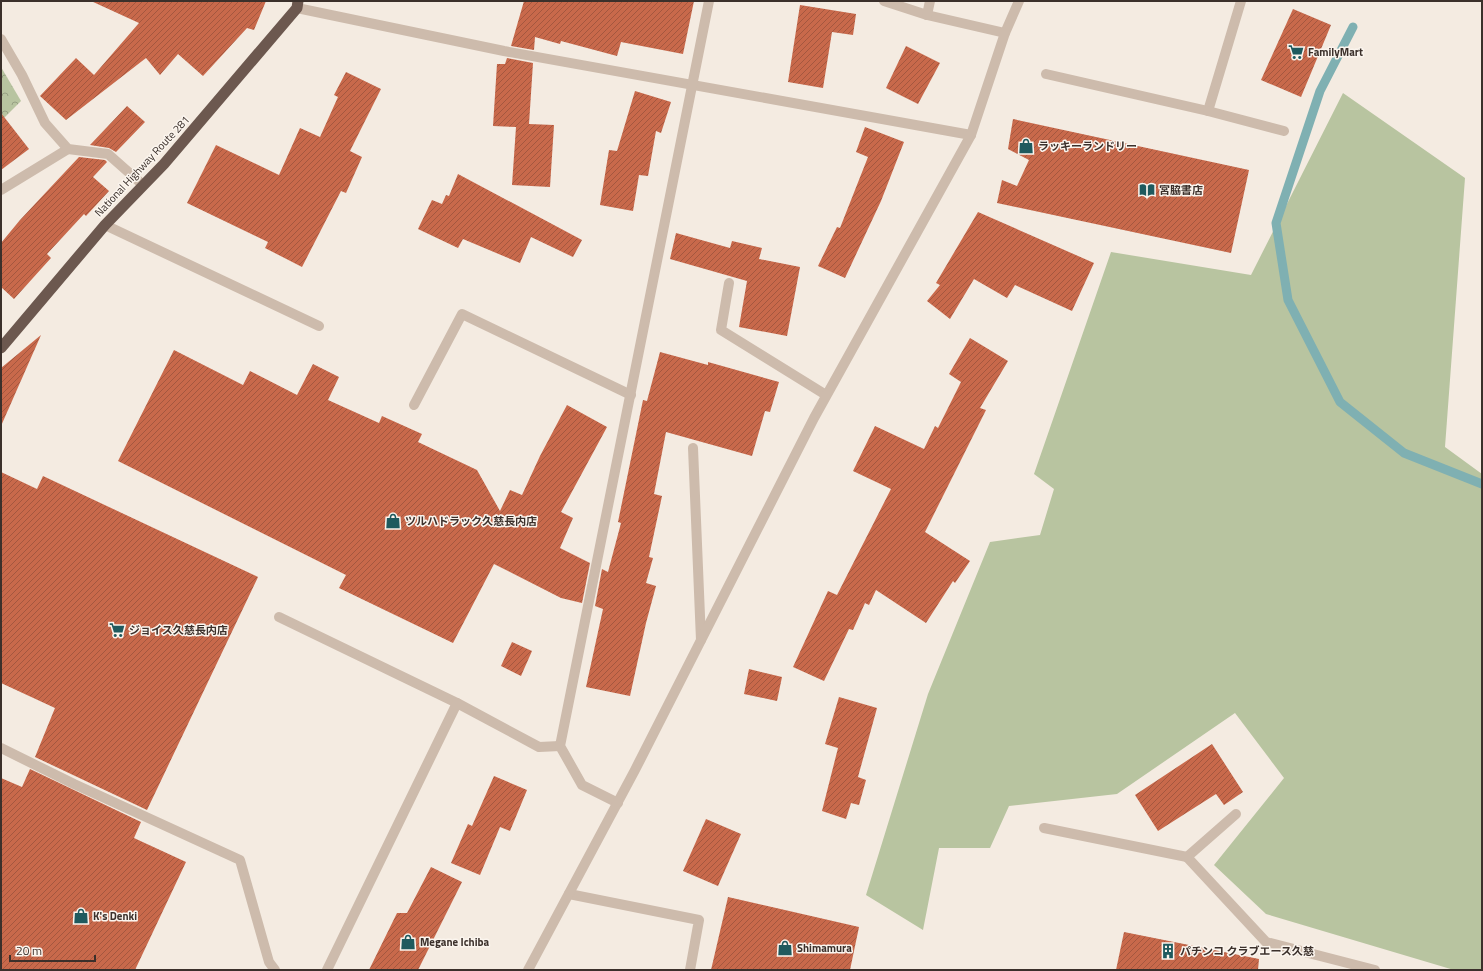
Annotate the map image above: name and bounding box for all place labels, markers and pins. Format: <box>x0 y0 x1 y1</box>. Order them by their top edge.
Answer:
supermarket icon: FamilyMart <box>1287 43 1305 61</box>
place label: FamilyMart <box>1308 44 1363 60</box>
shop icon: ラッキーランドリー <box>1017 137 1035 155</box>
place label: ラッキーランドリー <box>1038 138 1137 154</box>
library icon: 宮脇書店 <box>1138 181 1156 199</box>
place label: 宮脇書店 <box>1159 182 1203 198</box>
shop icon: ツルハドラック久慈長内店 <box>384 512 402 530</box>
place label: ツルハドラック久慈長内店 <box>405 513 537 529</box>
supermarket icon: ジョイス久慈長内店 <box>108 621 126 639</box>
place label: ジョイス久慈長内店 <box>129 622 228 638</box>
shop icon: K's Denki <box>72 907 90 925</box>
place label: K's Denki <box>93 908 137 924</box>
shop icon: Megane Ichiba <box>399 933 417 951</box>
place label: Megane Ichiba <box>420 934 489 950</box>
shop icon: Shimamura <box>776 939 794 957</box>
place label: Shimamura <box>797 940 852 956</box>
building icon: パチンコ クラブエース久慈 <box>1159 942 1177 960</box>
place label: パチンコ クラブエース久慈 <box>1180 943 1314 959</box>

